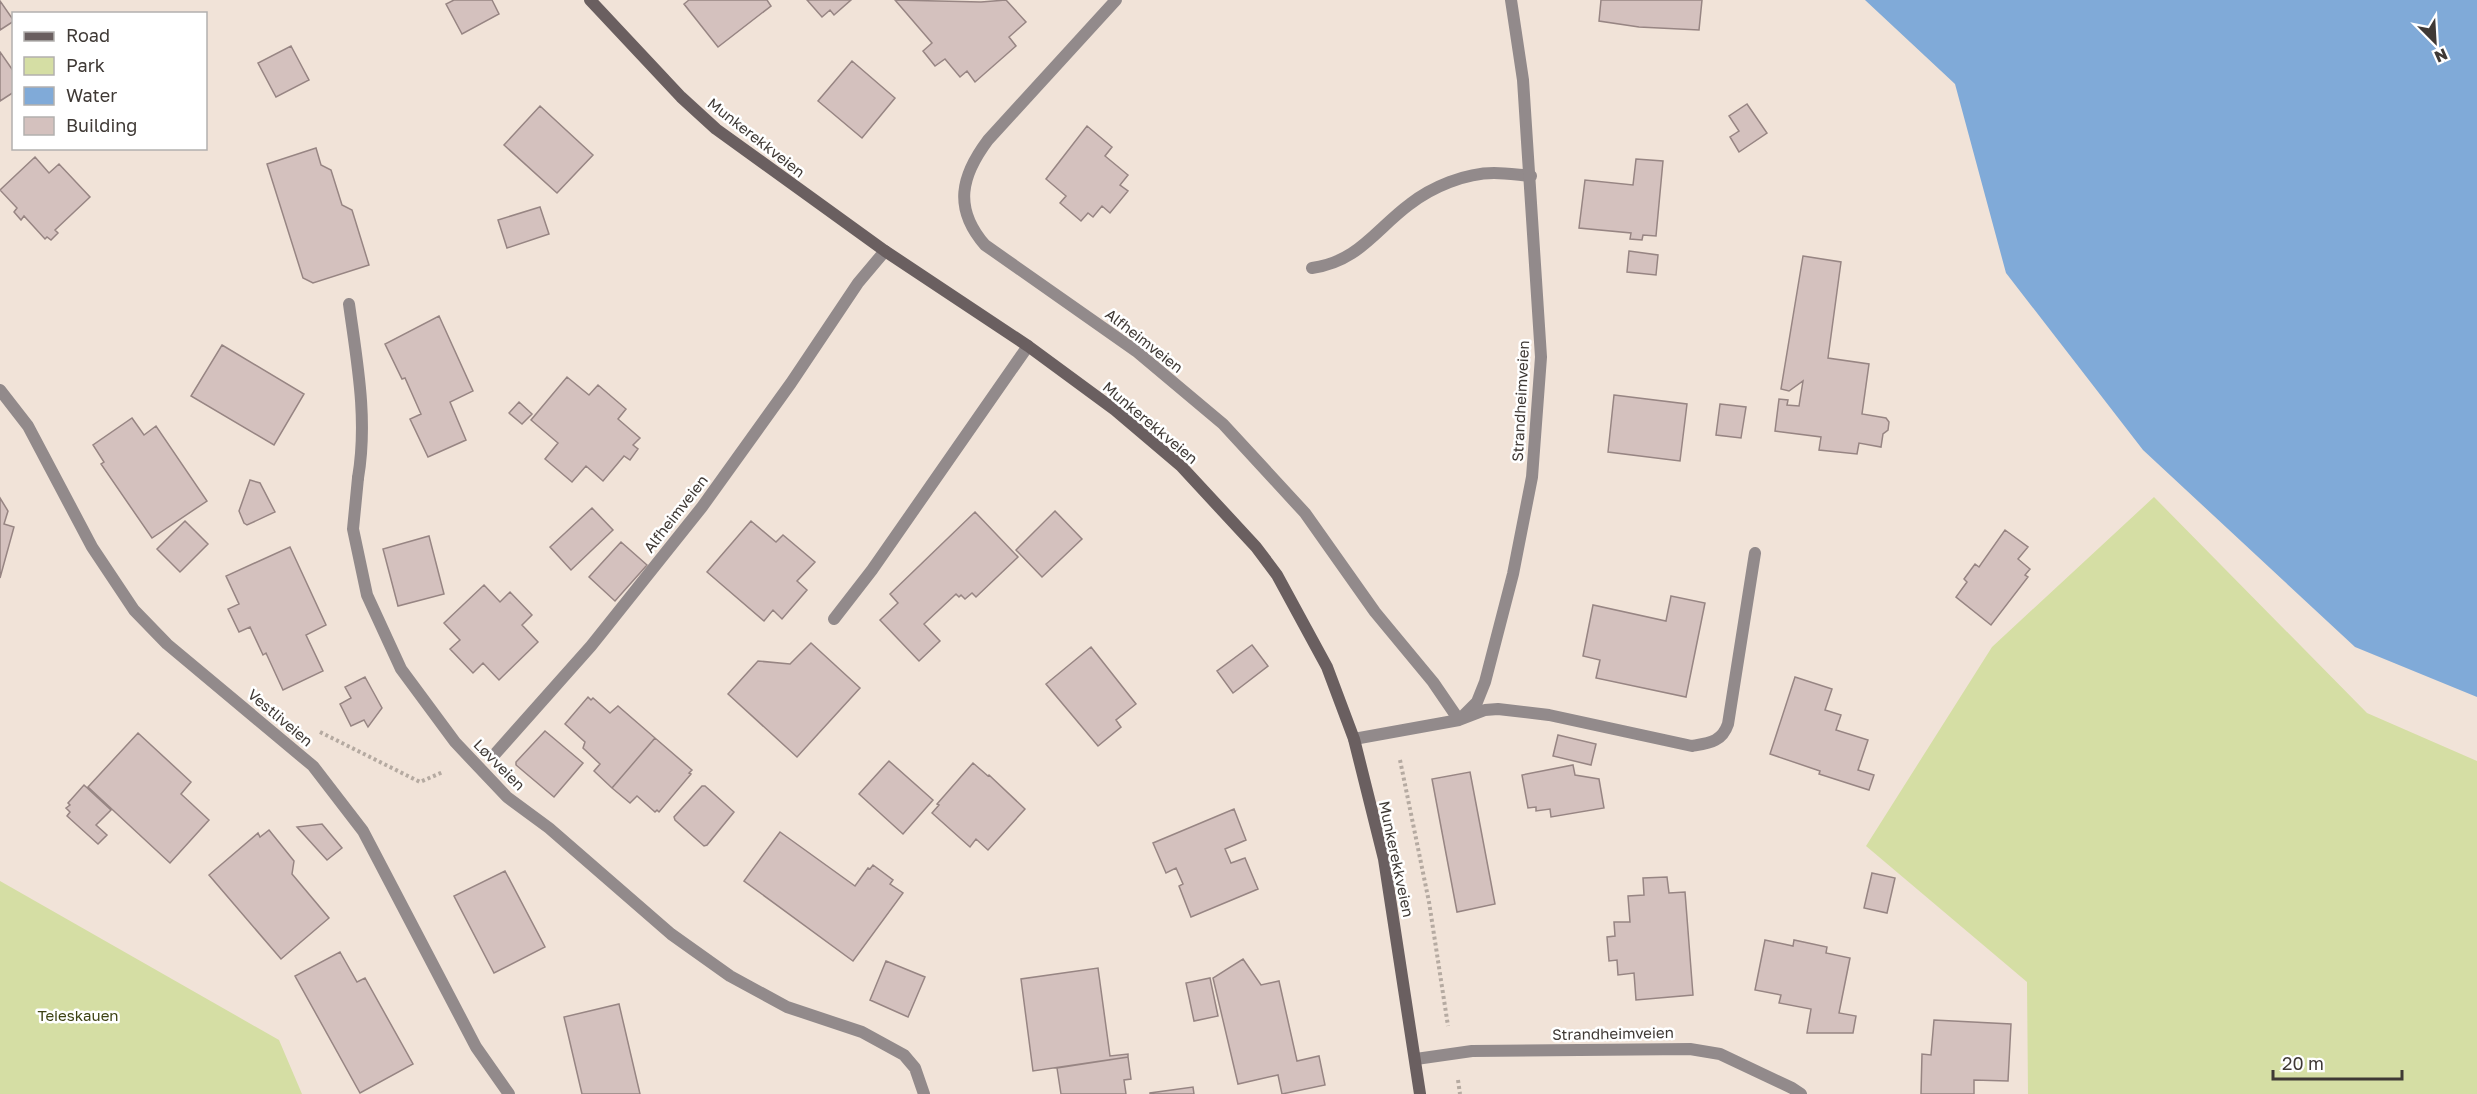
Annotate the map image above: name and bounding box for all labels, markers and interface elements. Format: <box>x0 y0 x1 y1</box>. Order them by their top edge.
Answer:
legend <box>12 12 207 150</box>
north arrow <box>2405 12 2465 72</box>
text: Road <box>66 24 110 46</box>
text: N <box>2431 44 2451 67</box>
text: Park <box>66 54 105 76</box>
text: Water <box>66 84 117 106</box>
street label: Munkerekkveien <box>704 94 809 181</box>
text: Building <box>66 114 137 136</box>
street label: Alfheimveien <box>1102 304 1187 376</box>
street label: Strandheimveien <box>1508 340 1532 462</box>
street label: Munkerekkveien <box>1100 377 1202 467</box>
street label: Alfheimveien <box>639 471 711 556</box>
street label: Vestliveien <box>244 685 317 750</box>
street label: Løvveien <box>470 735 529 794</box>
street label: Munkerekkveien <box>1376 799 1418 919</box>
park label: Teieskauen <box>37 1006 119 1024</box>
street label: Strandheimveien <box>1552 1023 1674 1043</box>
scale bar <box>2273 1043 2402 1081</box>
text: 20 m <box>2282 1052 2324 1074</box>

